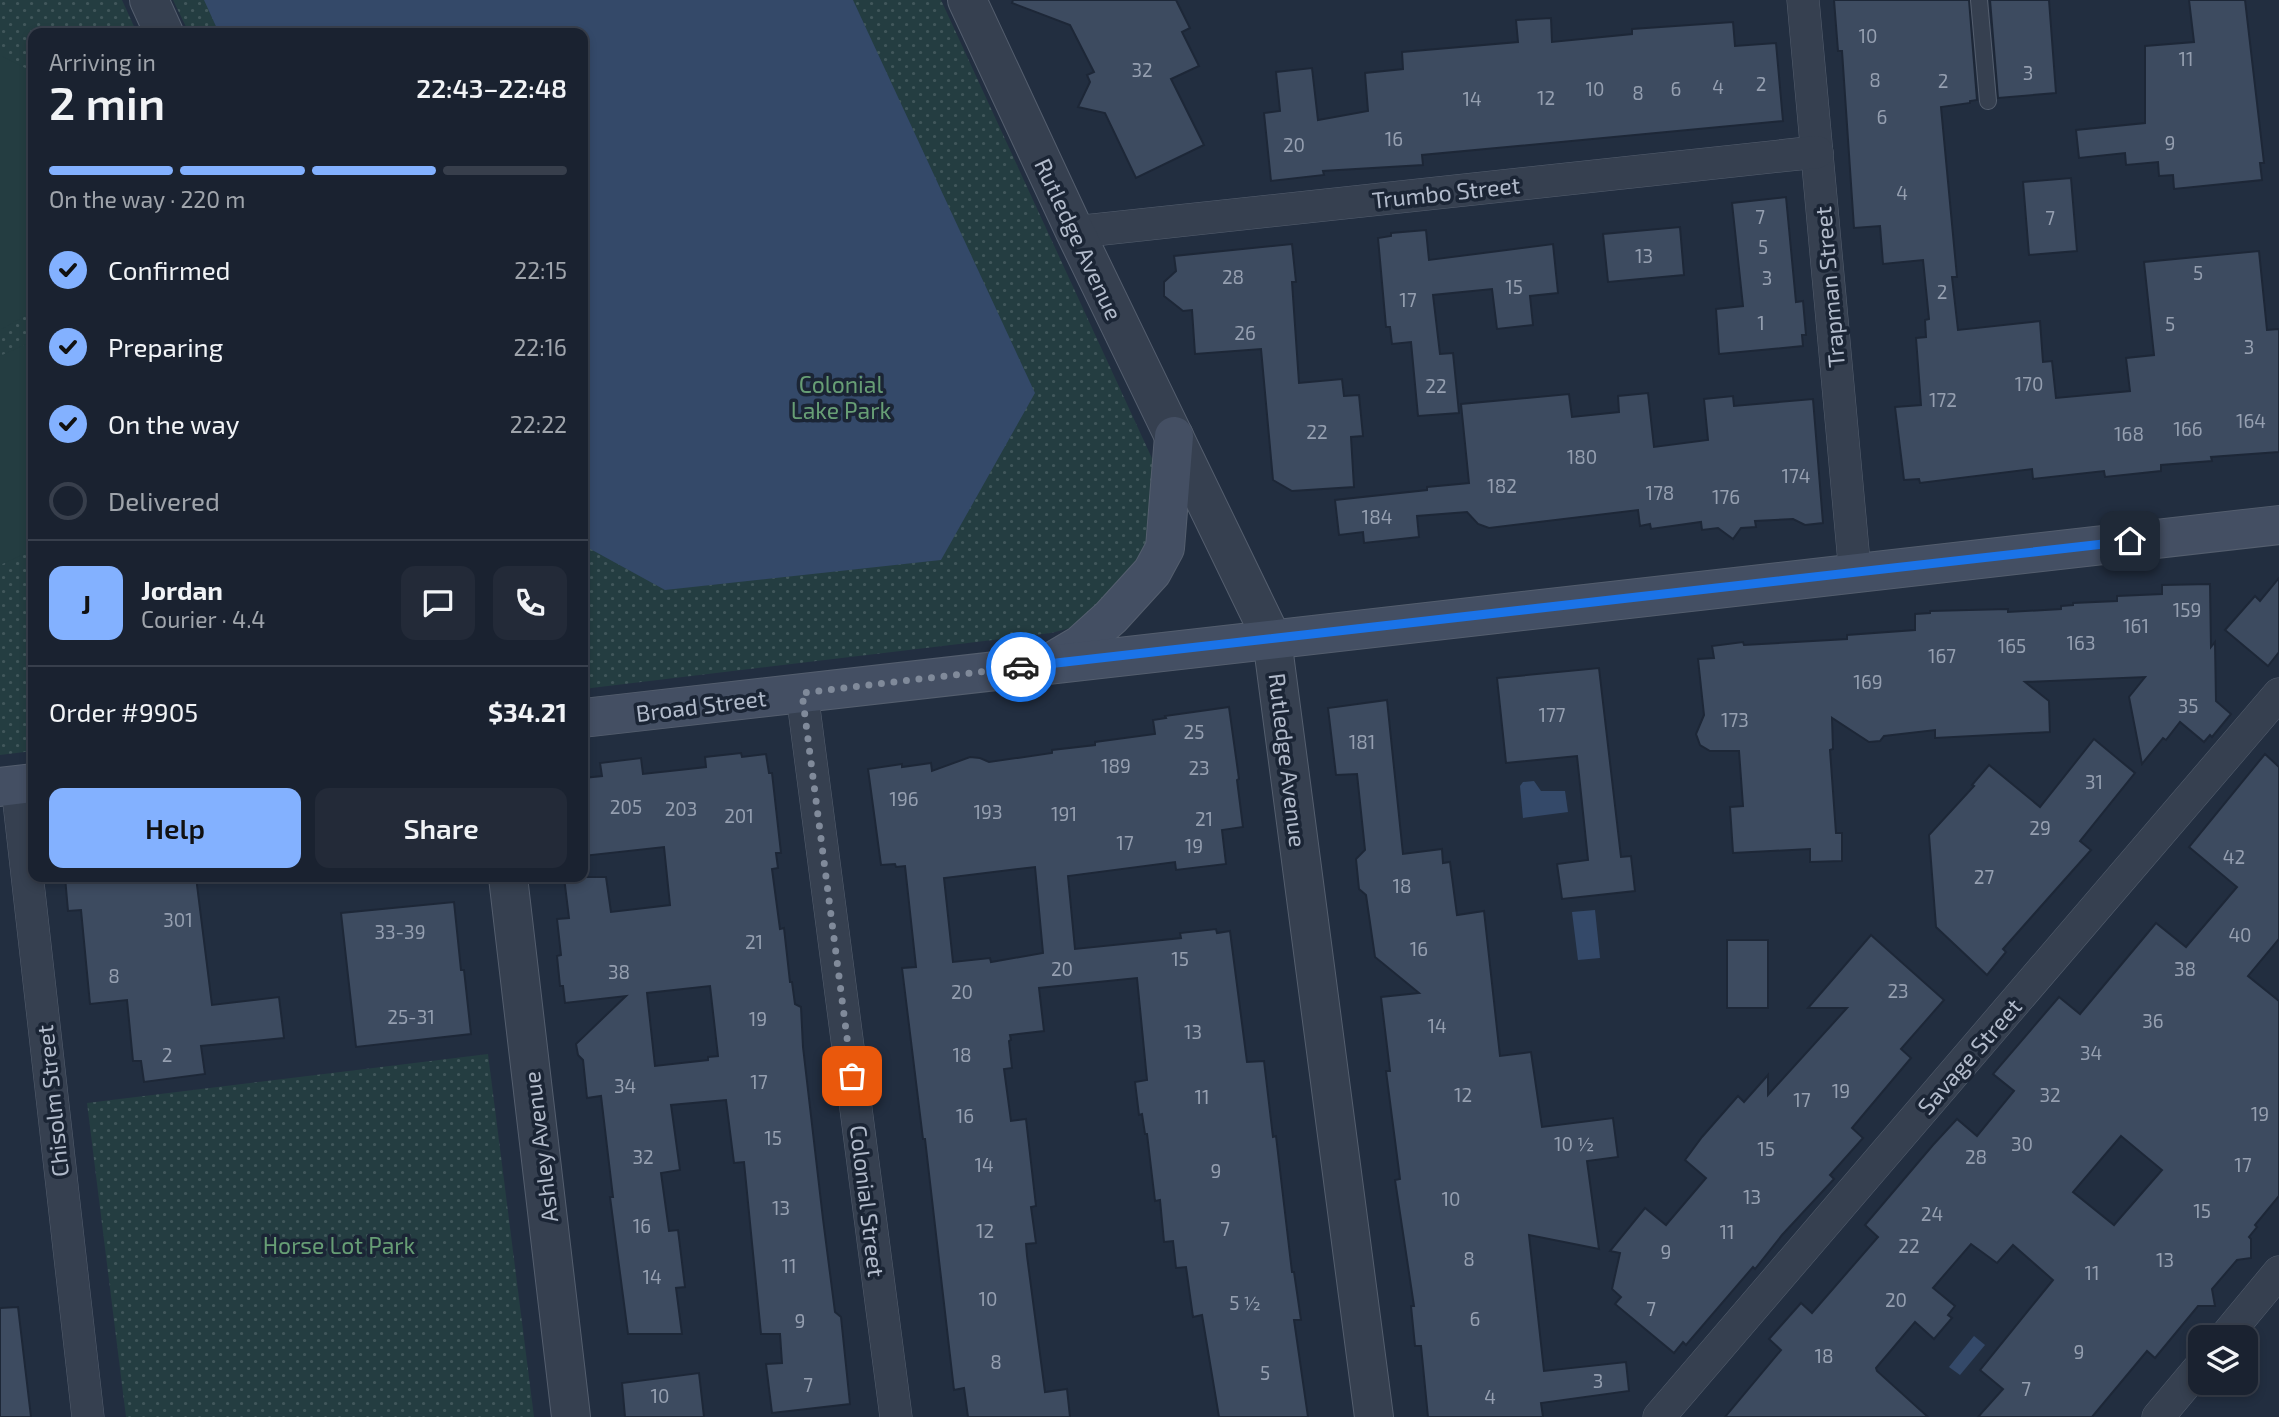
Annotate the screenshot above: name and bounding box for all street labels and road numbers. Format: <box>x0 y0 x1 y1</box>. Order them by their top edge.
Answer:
street label: Rutledge Avenue <box>1029 154 1129 324</box>
street label: Trumbo Street <box>1370 170 1522 214</box>
street label: Trapman Street <box>1808 205 1850 369</box>
street label: Rutledge Avenue <box>1263 671 1313 849</box>
street label: Broad Street <box>634 683 768 727</box>
street label: Savage Street <box>1911 992 2027 1120</box>
street label: Chisolm Street <box>30 1023 74 1179</box>
street label: Ashley Avenue <box>517 1070 563 1224</box>
street label: Colonial Street <box>845 1123 891 1279</box>

